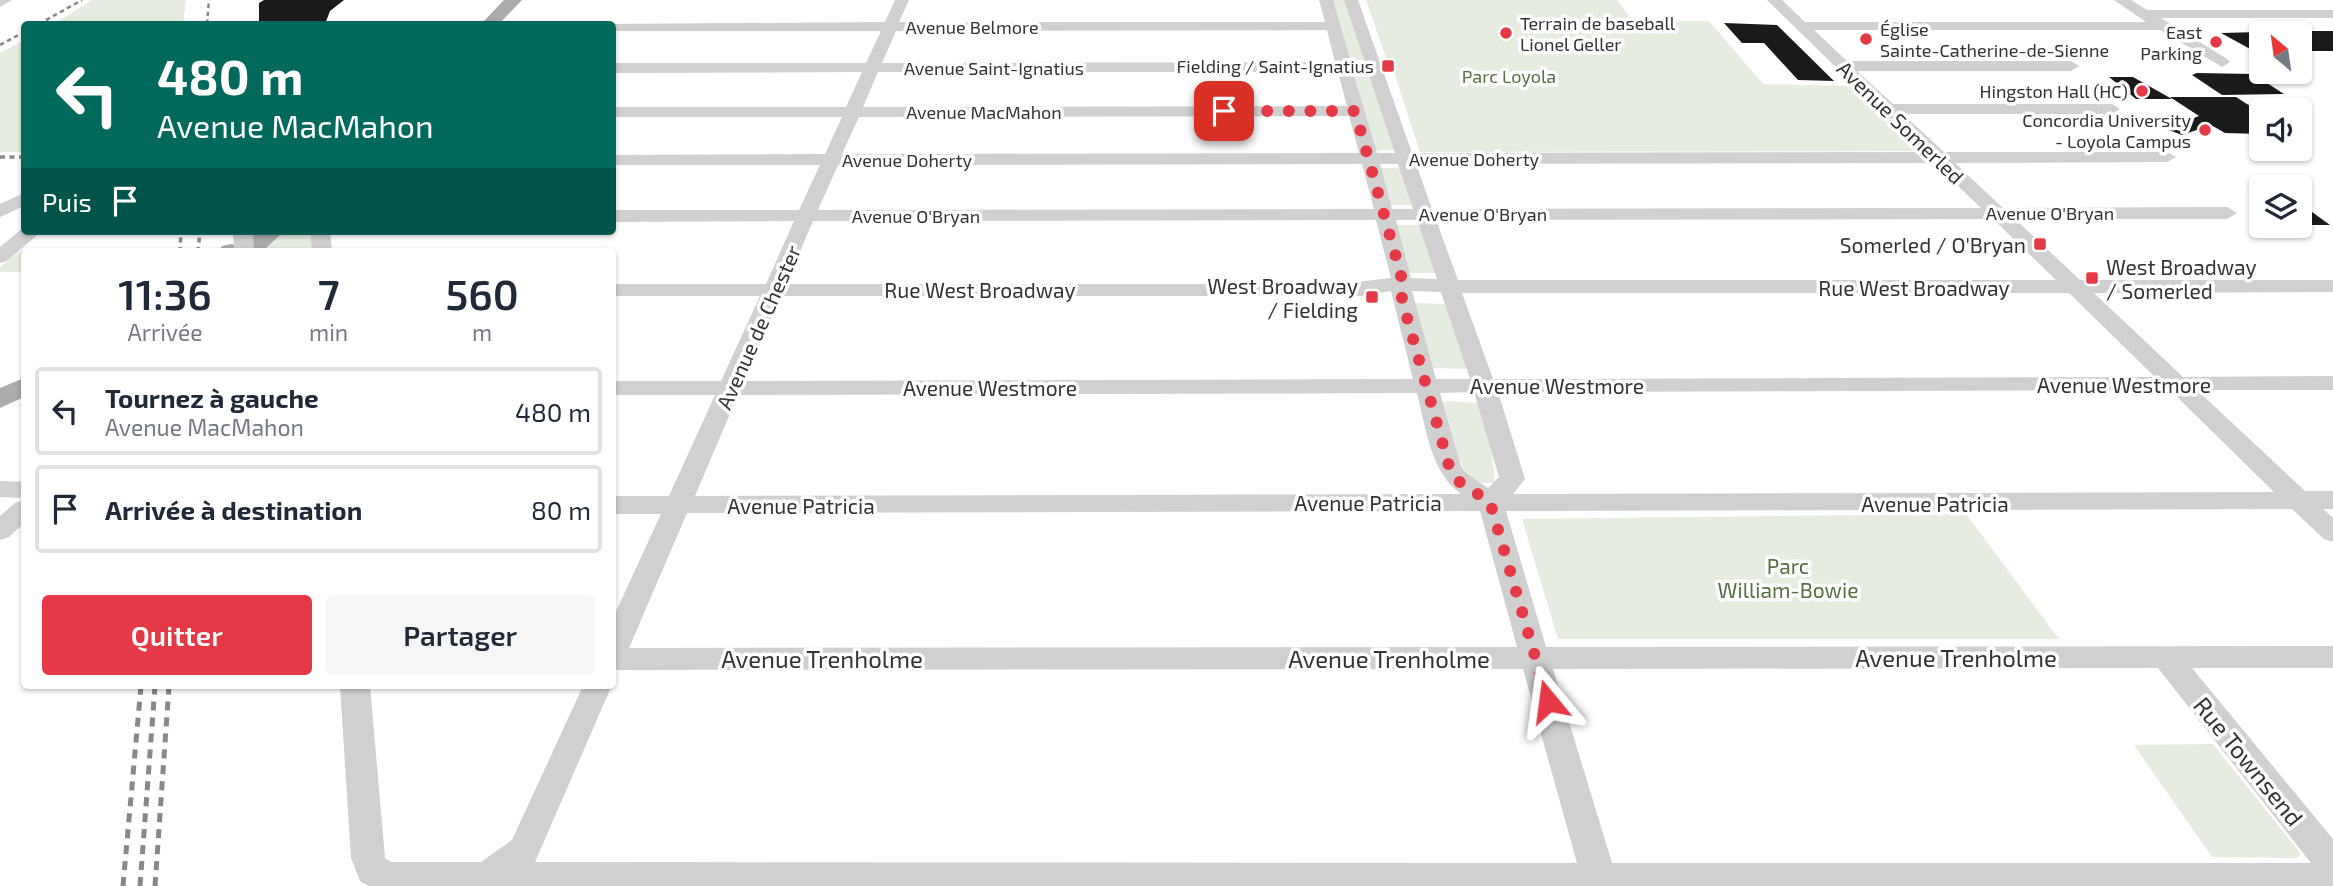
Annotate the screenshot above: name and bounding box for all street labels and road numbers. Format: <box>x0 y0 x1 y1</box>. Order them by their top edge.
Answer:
street label: Avenue Belmore <box>905 16 1039 38</box>
street label: Avenue Somerled <box>1832 55 1970 189</box>
street label: Avenue Saint-Ignatius <box>904 57 1084 79</box>
street label: Avenue MacMahon <box>906 101 1062 123</box>
street label: Avenue Doherty <box>1409 148 1540 170</box>
street label: Avenue Doherty <box>842 149 973 171</box>
street label: Avenue O'Bryan <box>1986 202 2114 224</box>
street label: Avenue O'Bryan <box>1419 203 1547 225</box>
street label: Avenue O'Bryan <box>852 205 980 227</box>
street label: Avenue de Chester <box>711 241 806 413</box>
street label: Rue West Broadway <box>1818 275 2010 300</box>
street label: Rue West Broadway <box>884 277 1076 302</box>
street label: Avenue Westmore <box>2037 372 2211 397</box>
street label: Avenue Westmore <box>1470 373 1644 398</box>
street label: Avenue Westmore <box>903 375 1077 400</box>
street label: Avenue Patricia <box>1294 490 1442 515</box>
street label: Avenue Patricia <box>1861 491 2009 516</box>
street label: Avenue Patricia <box>727 493 875 518</box>
street label: Avenue Trenholme <box>1855 643 2057 672</box>
street label: Avenue Trenholme <box>721 644 923 673</box>
street label: Avenue Trenholme <box>1288 644 1490 673</box>
street label: Rue Townsend <box>2188 691 2310 831</box>

